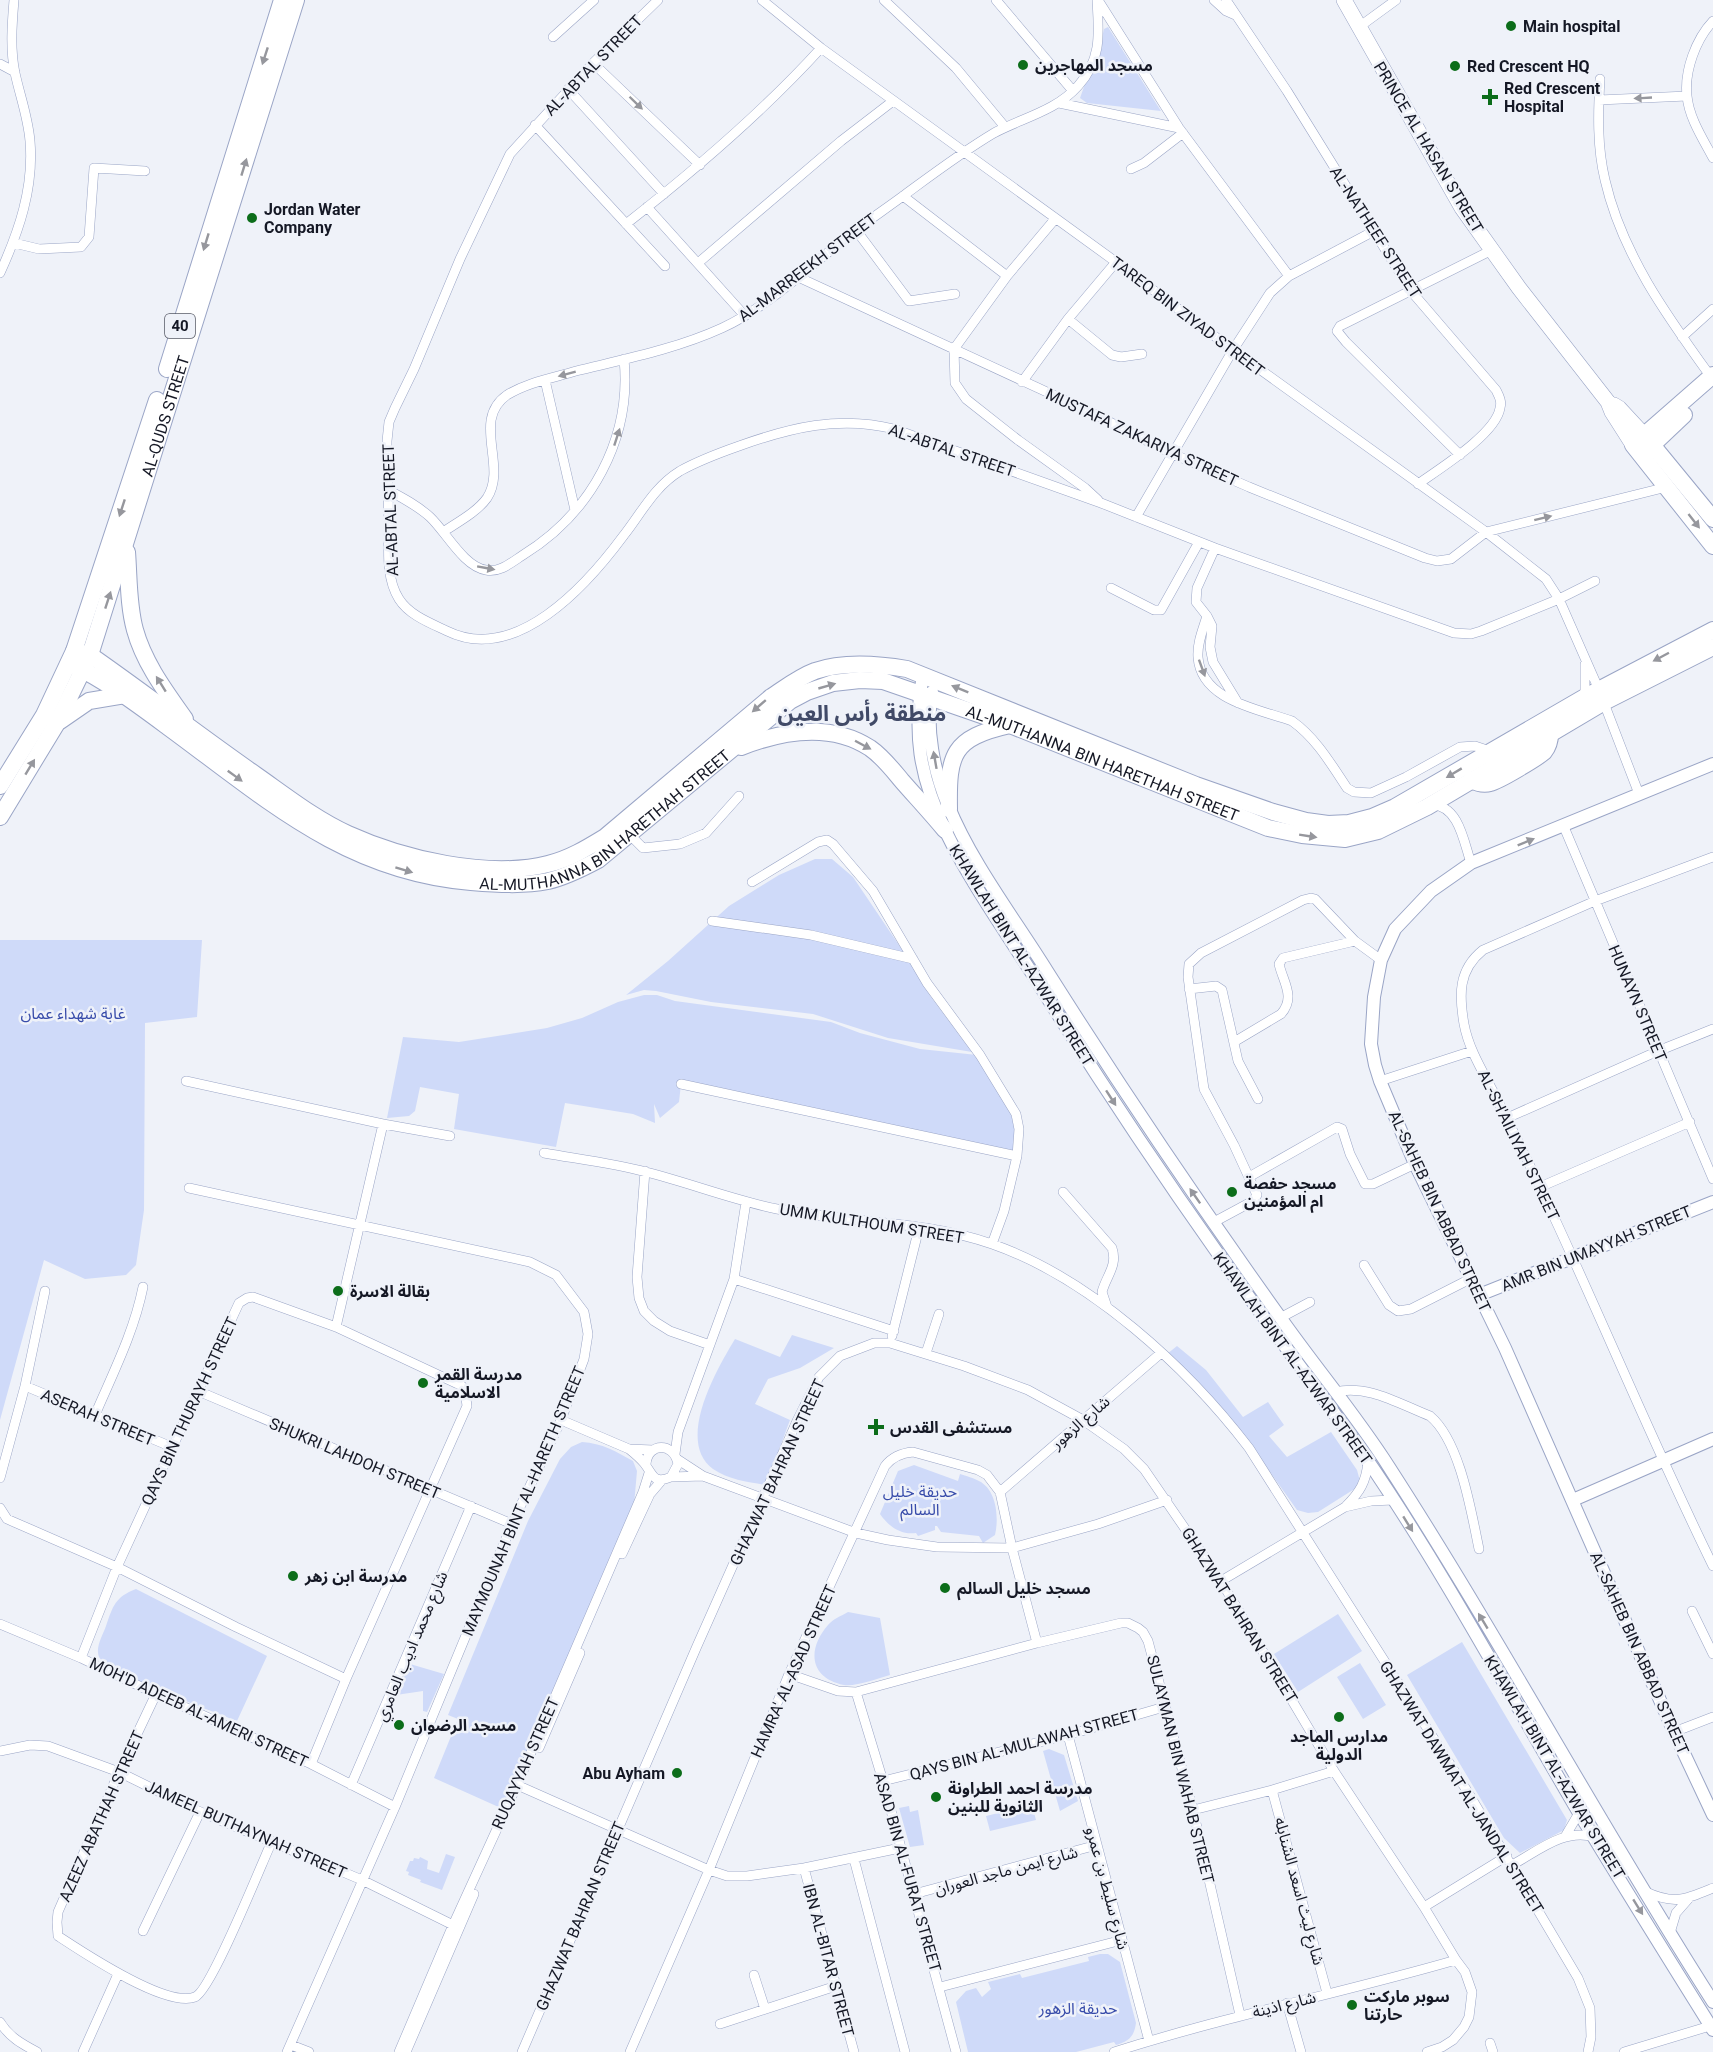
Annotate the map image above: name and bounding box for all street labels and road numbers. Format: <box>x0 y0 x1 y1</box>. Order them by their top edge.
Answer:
street label: AL-ABTAL STREET <box>541 11 647 120</box>
street label: PRINCE AL HASAN STREET <box>1370 58 1488 237</box>
street label: AL-NATHEEF STREET <box>1326 163 1426 302</box>
street label: AL-MARREEKH STREET <box>734 209 881 326</box>
street label: TAREQ BIN ZIYAD STREET <box>1107 252 1269 381</box>
road number: 40 <box>165 314 195 338</box>
street label: AL-QUDS STREET <box>138 353 194 479</box>
street label: MUSTAFA ZAKARIYA STREET <box>1043 385 1241 491</box>
street label: AL-ABTAL STREET <box>886 420 1018 481</box>
street label: AL-ABTAL STREET <box>379 443 402 576</box>
street label: AL-MUTHANNA BIN HARETHAH STREET <box>964 702 1242 826</box>
street label: AL-MUTHANNA BIN HARETHAH STREET <box>479 745 734 894</box>
street label: KHAWLAH BINT AL-AZWAR STREET <box>945 841 1098 1070</box>
street label: HUNAYN STREET <box>1604 942 1671 1065</box>
street label: AL-SH'AILIYAH STREET <box>1474 1067 1564 1224</box>
street label: AL-SAHEB BIN ABBAD STREET <box>1385 1108 1495 1315</box>
street label: UMM KULTHOUM STREET <box>778 1200 966 1248</box>
street label: AMR BIN UMAYYAH STREET <box>1498 1201 1694 1295</box>
street label: KHAWLAH BINT AL-AZWAR STREET <box>1209 1249 1376 1468</box>
street label: QAYS BIN THURAYH STREET <box>137 1314 242 1508</box>
street label: MAYMOUNAH BINT AL-HARETH STREET <box>458 1363 589 1639</box>
street label: GHAZWAT BAHRAN STREET <box>726 1376 829 1568</box>
street label: ASERAH STREET <box>38 1385 158 1450</box>
street label: شارع الزهور <box>1046 1392 1115 1456</box>
street label: SHUKRI LAHDOH STREET <box>266 1414 444 1503</box>
street label: GHAZWAT BAHRAN STREET <box>1178 1524 1302 1707</box>
street label: AL-SAHEB BIN ABBAD STREET <box>1586 1549 1693 1758</box>
street label: شارع محمد اديب العامري <box>371 1568 454 1725</box>
street label: HAMRA' AL-ASAD STREET <box>747 1581 840 1761</box>
street label: KHAWLAH BINT AL-AZWAR STREET <box>1480 1652 1629 1883</box>
street label: MOH'D ADEEB AL-AMERI STREET <box>87 1653 311 1772</box>
street label: SULAYMAN BIN WAHAB STREET <box>1143 1653 1218 1886</box>
street label: GHAZWAT DAWMAT AL-JANDAL STREET <box>1376 1657 1548 1917</box>
street label: RUQAYYAH STREET <box>488 1694 563 1832</box>
street label: QAYS BIN AL-MULAWAH STREET <box>908 1705 1141 1784</box>
street label: AZEEZ ABATHAH STREET <box>55 1727 148 1905</box>
street label: ASAD BIN AL-FURAT STREET <box>870 1770 945 1974</box>
street label: JAMEEL BUTHAYNAH STREET <box>142 1776 350 1883</box>
street label: شارع ليث اسعد الشنابله <box>1268 1815 1328 1968</box>
street label: GHAZWAT BAHRAN STREET <box>532 1819 629 2013</box>
street label: شارع سليط بن عمرو <box>1079 1825 1133 1952</box>
street label: شارع ايمن ماجد العوران <box>932 1842 1081 1902</box>
street label: IBN AL-BITAR STREET <box>799 1882 858 2039</box>
street label: شارع اذينة <box>1250 1987 1319 2024</box>

